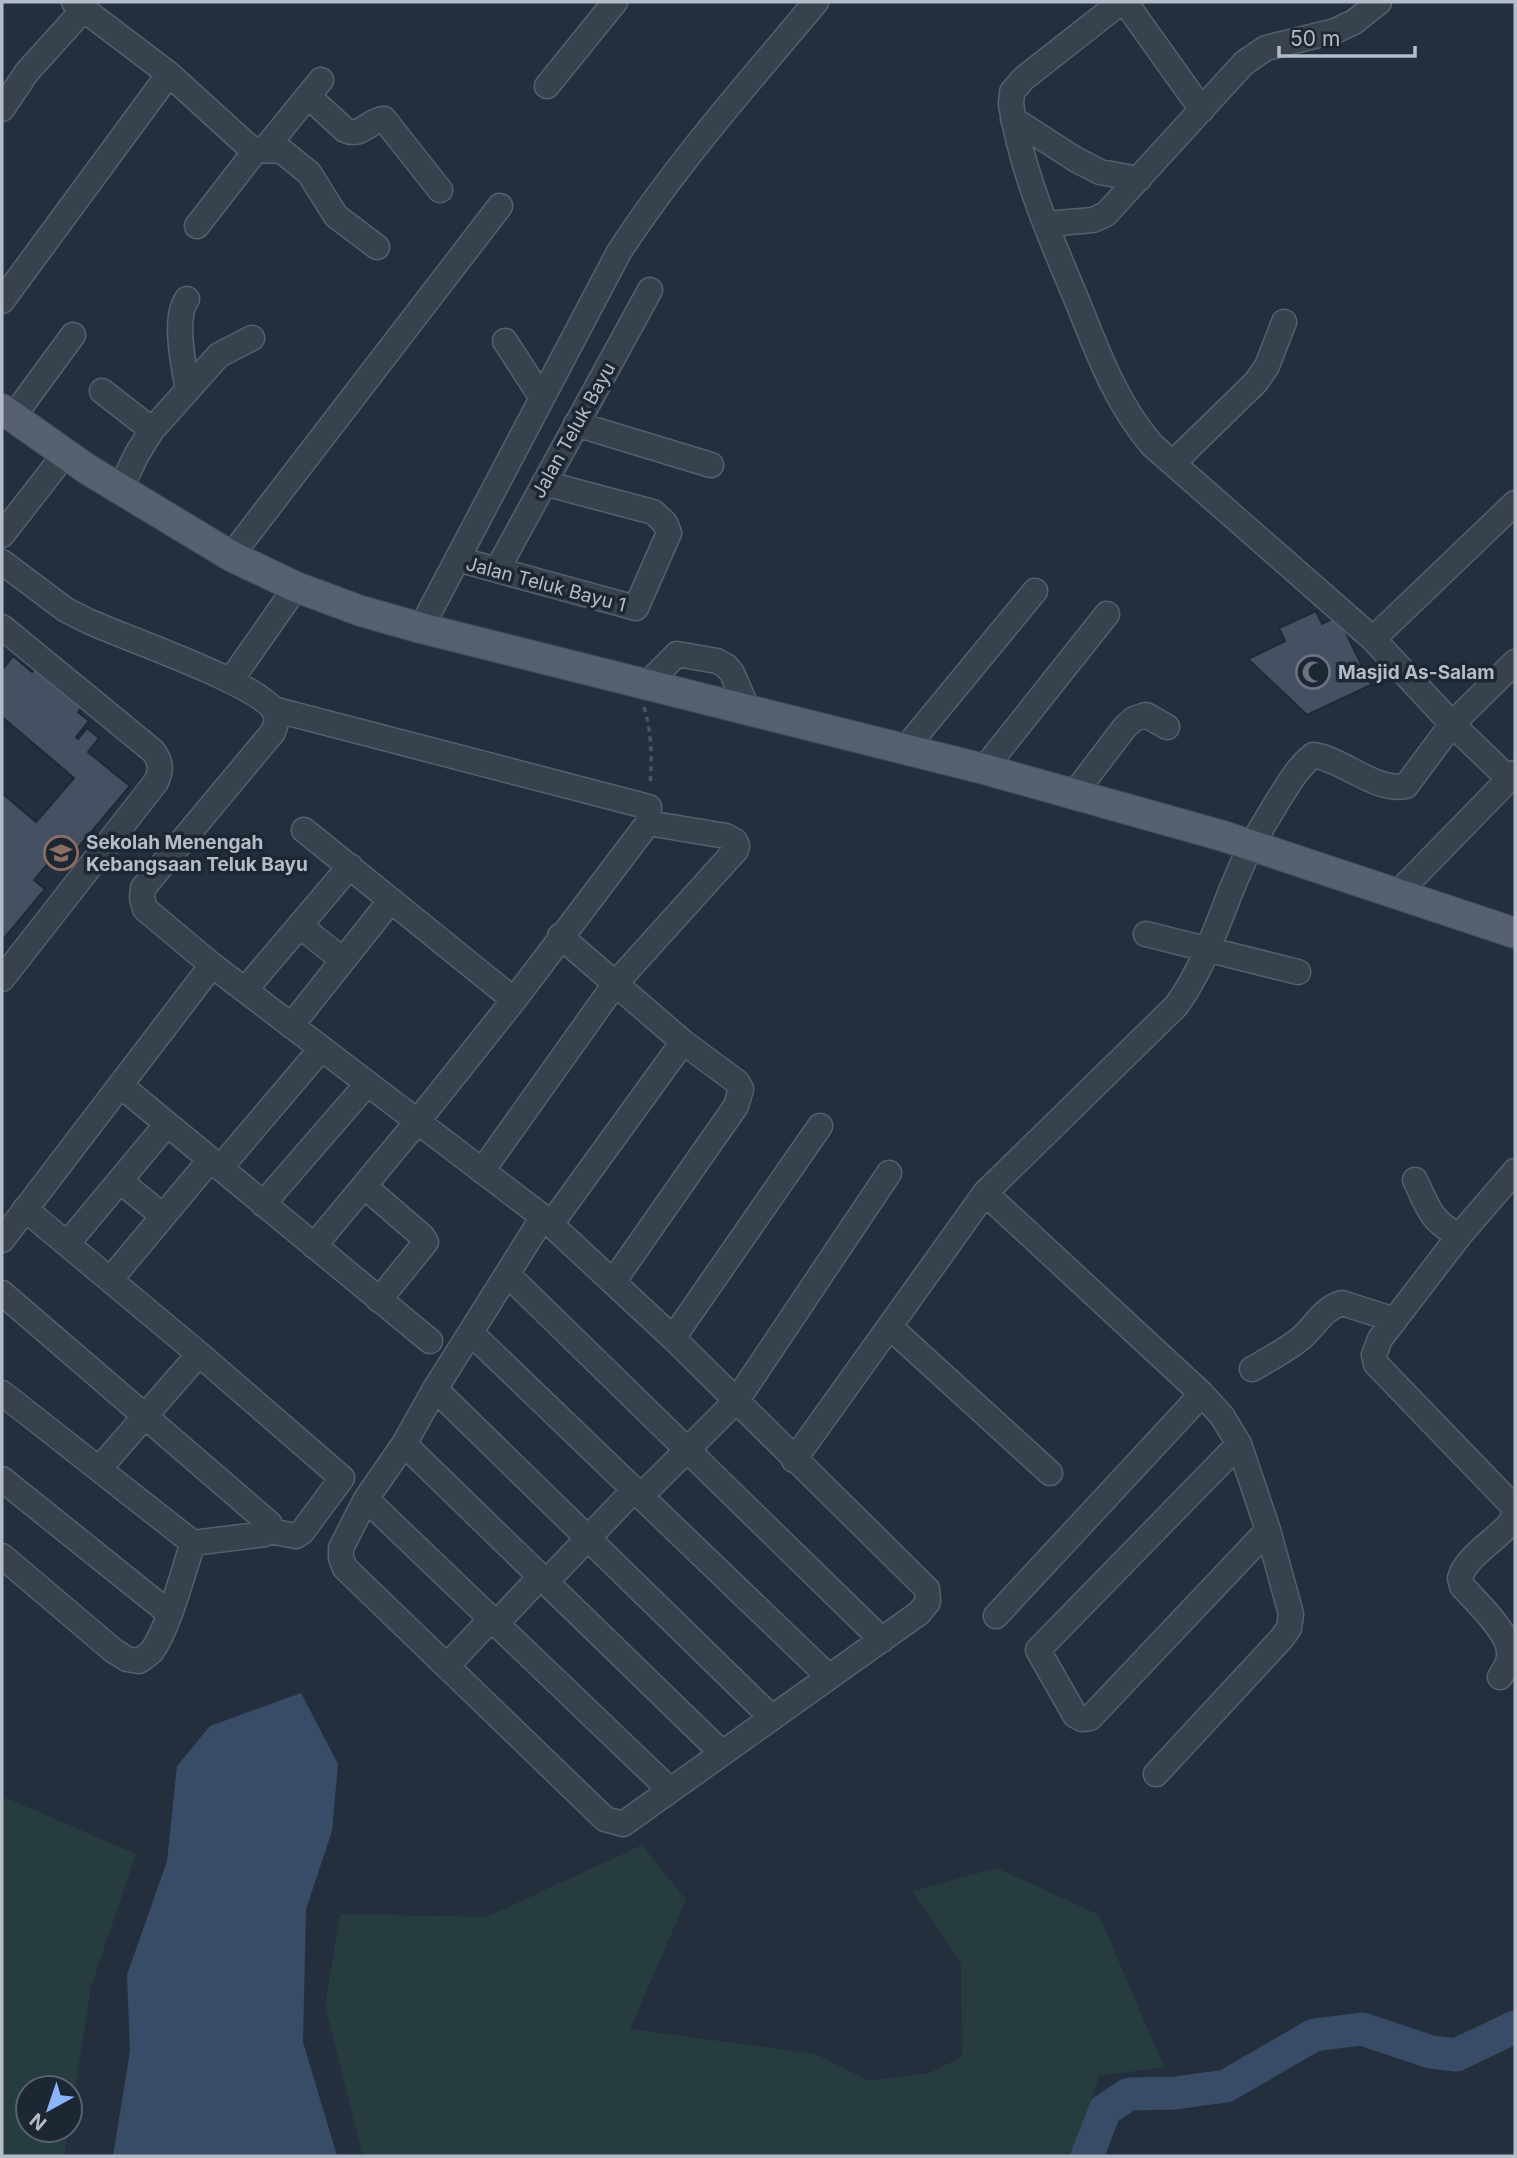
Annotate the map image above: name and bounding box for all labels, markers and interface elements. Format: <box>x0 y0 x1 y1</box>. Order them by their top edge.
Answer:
scale bar <box>1279 14 1416 58</box>
text: 50 m <box>1290 26 1340 51</box>
street label: Jalan Teluk Bayu <box>527 358 620 502</box>
street label: Jalan Teluk Bayu 1 <box>463 552 628 617</box>
mosque icon: Masjid As-Salam <box>1294 653 1332 691</box>
place label: Masjid As-Salam <box>1338 661 1495 684</box>
place label: Sekolah Menengah Kebangsaan Teluk Bayu <box>86 831 308 876</box>
school or university icon: Sekolah Menengah Kebangsaan Teluk Bayu <box>42 834 80 872</box>
north arrow <box>14 2074 84 2144</box>
text: N <box>25 2108 51 2135</box>

